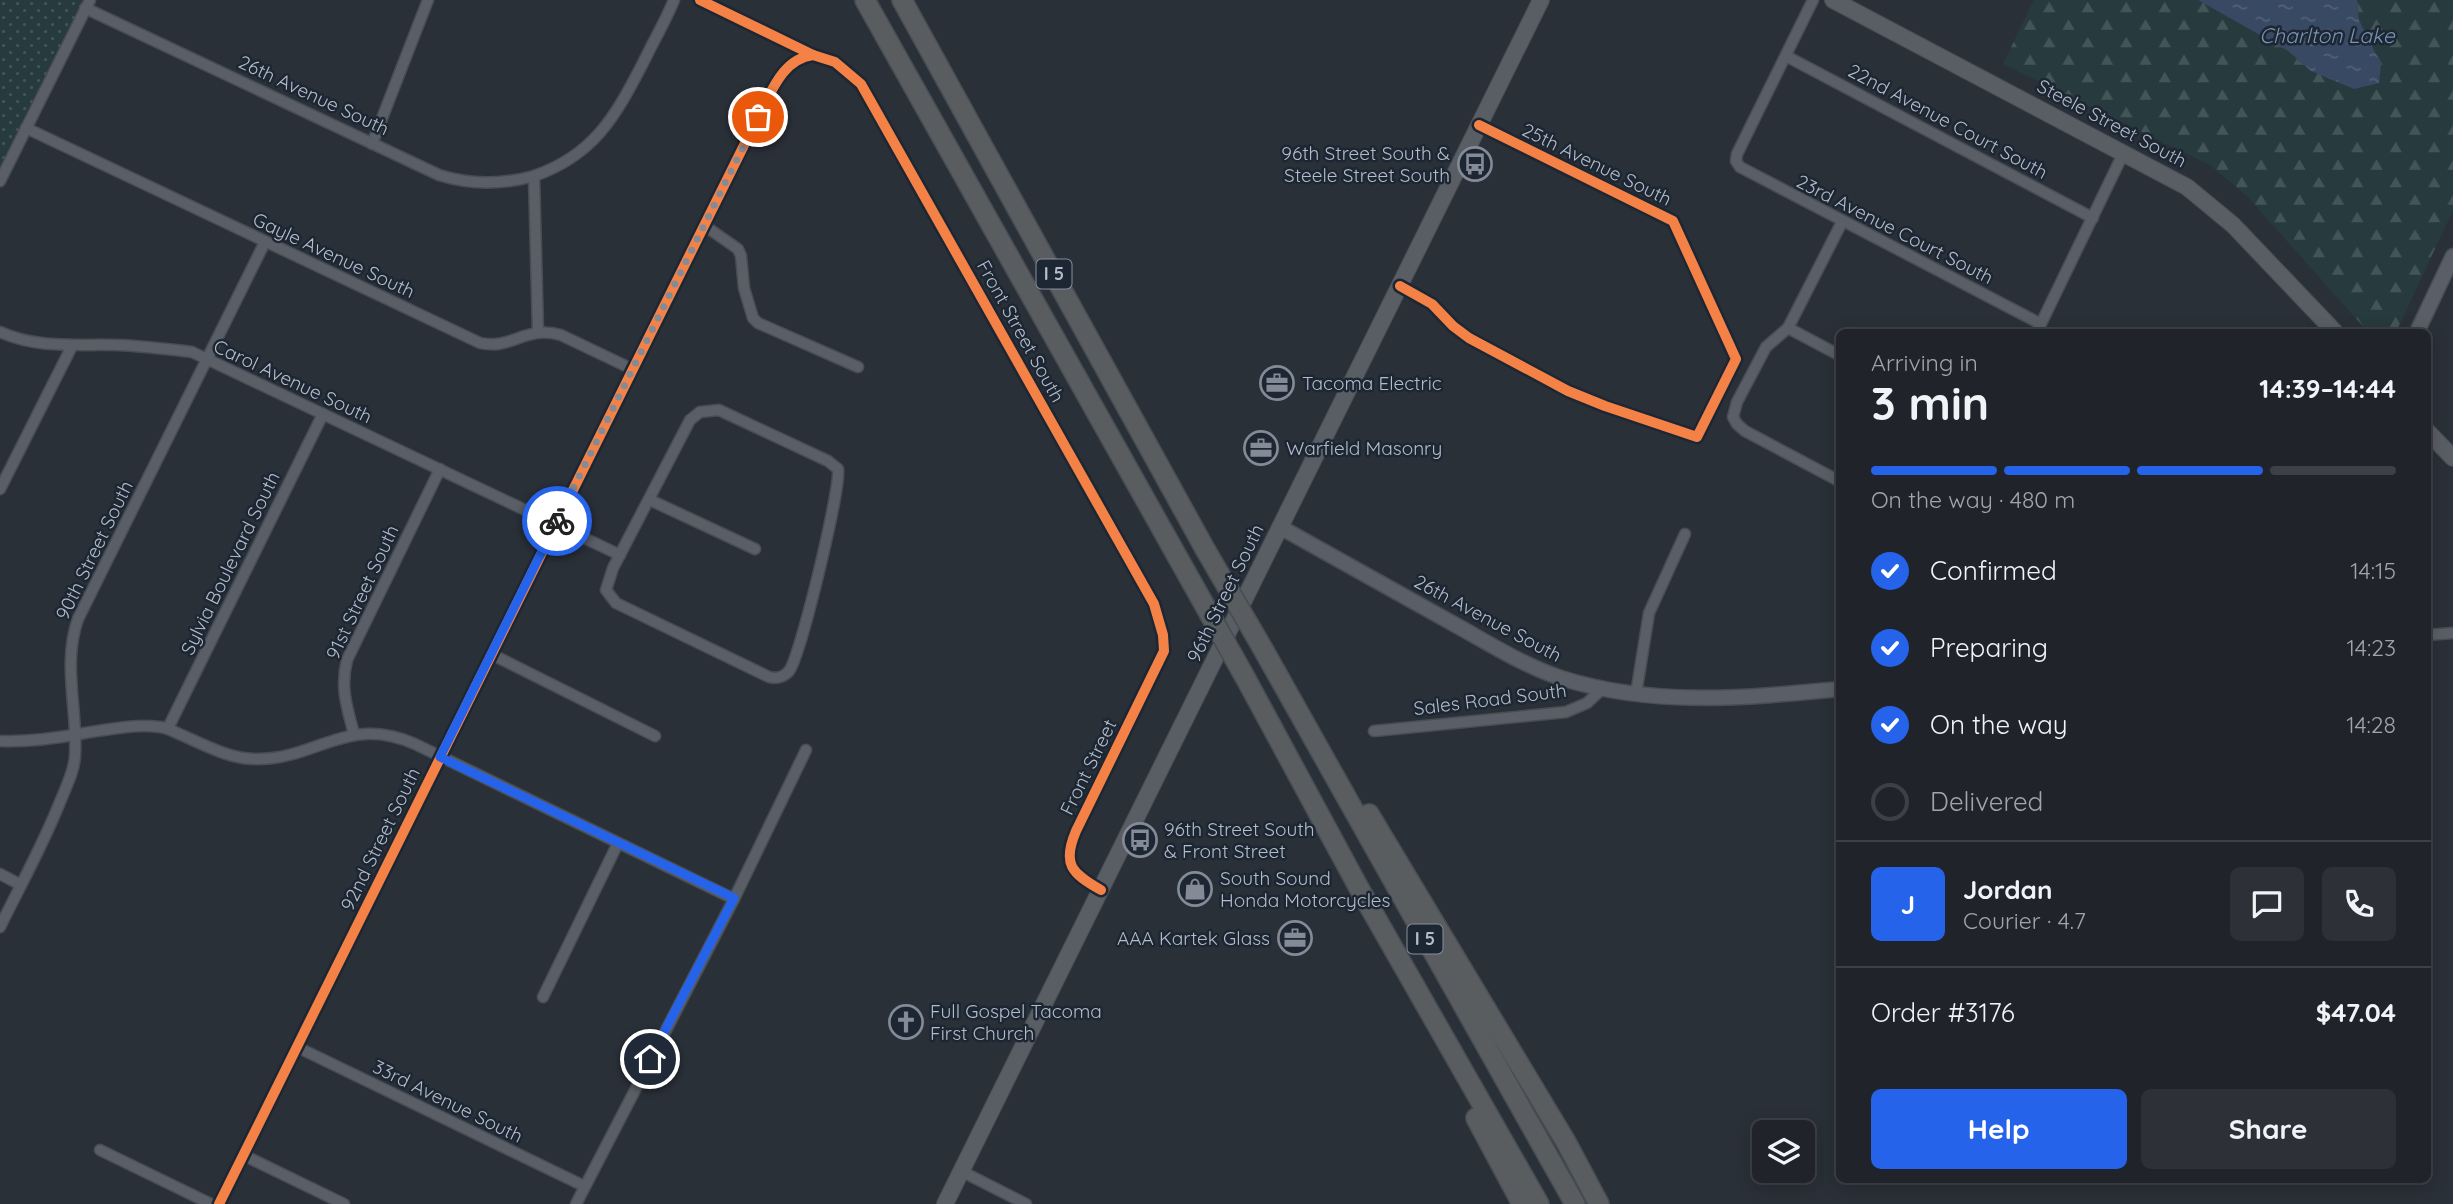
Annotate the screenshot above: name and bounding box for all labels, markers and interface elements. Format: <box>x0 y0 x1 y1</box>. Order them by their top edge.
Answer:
water label: Charlton Lake <box>2259 22 2396 48</box>
street label: 26th Avenue South <box>235 50 393 140</box>
street label: 22nd Avenue Court South <box>1844 58 2052 184</box>
street label: Steele Street South <box>2033 73 2191 173</box>
pin <box>728 87 788 147</box>
icon: bag <box>739 98 777 136</box>
street label: 25th Avenue South <box>1518 117 1676 211</box>
place label: 96th Street South & Steele Street South <box>1281 141 1450 187</box>
bus stop icon: 96th Street South & Steele Street South <box>1456 145 1494 183</box>
street label: 23rd Avenue Court South <box>1792 169 1998 289</box>
street label: Gayle Avenue South <box>249 207 419 303</box>
street label: Front Street South <box>972 256 1070 406</box>
road number: I 5 <box>1036 260 1072 288</box>
street label: Carol Avenue South <box>210 334 376 428</box>
text: Arriving in <box>1871 348 1978 377</box>
office icon: Tacoma Electric <box>1258 364 1296 402</box>
place label: Tacoma Electric <box>1302 371 1442 395</box>
text: 14:39–14:44 <box>2259 372 2396 405</box>
text: 3 min <box>1871 374 1989 432</box>
office icon: Warfield Masonry <box>1242 429 1280 467</box>
place label: Warfield Masonry <box>1286 436 1442 460</box>
street label: Sylvia Boulevard South <box>175 467 285 659</box>
street label: 90th Street South <box>50 477 138 623</box>
text: On the way · 480 m <box>1871 485 2075 514</box>
courier <box>522 486 592 556</box>
icon: bike <box>538 502 576 540</box>
street label: 96th Street South <box>1181 520 1269 666</box>
street label: 91st Street South <box>320 521 404 663</box>
icon: check <box>1871 552 1909 590</box>
text: Confirmed <box>1930 554 2057 587</box>
text: 14:15 <box>2350 556 2396 585</box>
street label: 26th Avenue South <box>1410 569 1566 667</box>
icon: check <box>1871 629 1909 667</box>
text: Preparing <box>1930 631 2048 664</box>
text: 14:23 <box>2347 633 2396 662</box>
street label: Sales Road South <box>1412 678 1568 720</box>
icon: check <box>1871 706 1909 744</box>
text: On the way <box>1930 708 2068 741</box>
text: 14:28 <box>2346 710 2396 739</box>
street label: Front Street <box>1055 715 1121 819</box>
street label: 92nd Street South <box>335 764 425 914</box>
text: Delivered <box>1930 785 2043 818</box>
place label: 96th Street South & Front Street <box>1164 817 1315 863</box>
bus stop icon: 96th Street South & Front Street <box>1121 821 1159 859</box>
place label: South Sound Honda Motorcycles <box>1220 866 1391 912</box>
button: chat <box>2230 867 2304 941</box>
button: phone <box>2322 867 2396 941</box>
shop icon: South Sound Honda Motorcycles <box>1176 870 1214 908</box>
text: Jordan <box>1963 873 2052 906</box>
text: J <box>1901 888 1915 921</box>
text: Courier · 4.7 <box>1963 906 2086 935</box>
office icon: AAA Kartek Glass <box>1276 919 1314 957</box>
road number: I 5 <box>1408 924 1442 954</box>
place label: AAA Kartek Glass <box>1117 926 1270 950</box>
text: Order #3176 <box>1871 996 2015 1029</box>
text: $47.04 <box>2316 996 2396 1029</box>
place label: Full Gospel Tacoma First Church <box>930 999 1102 1045</box>
church icon: Full Gospel Tacoma First Church <box>887 1003 925 1041</box>
pin <box>620 1029 680 1089</box>
icon: home <box>631 1040 669 1078</box>
street label: 33rd Avenue South <box>369 1054 527 1148</box>
button: Help <box>1871 1089 2127 1169</box>
button: Share <box>2141 1089 2396 1169</box>
map controls <box>1752 1120 1815 1183</box>
button: layers <box>1752 1120 1815 1183</box>

